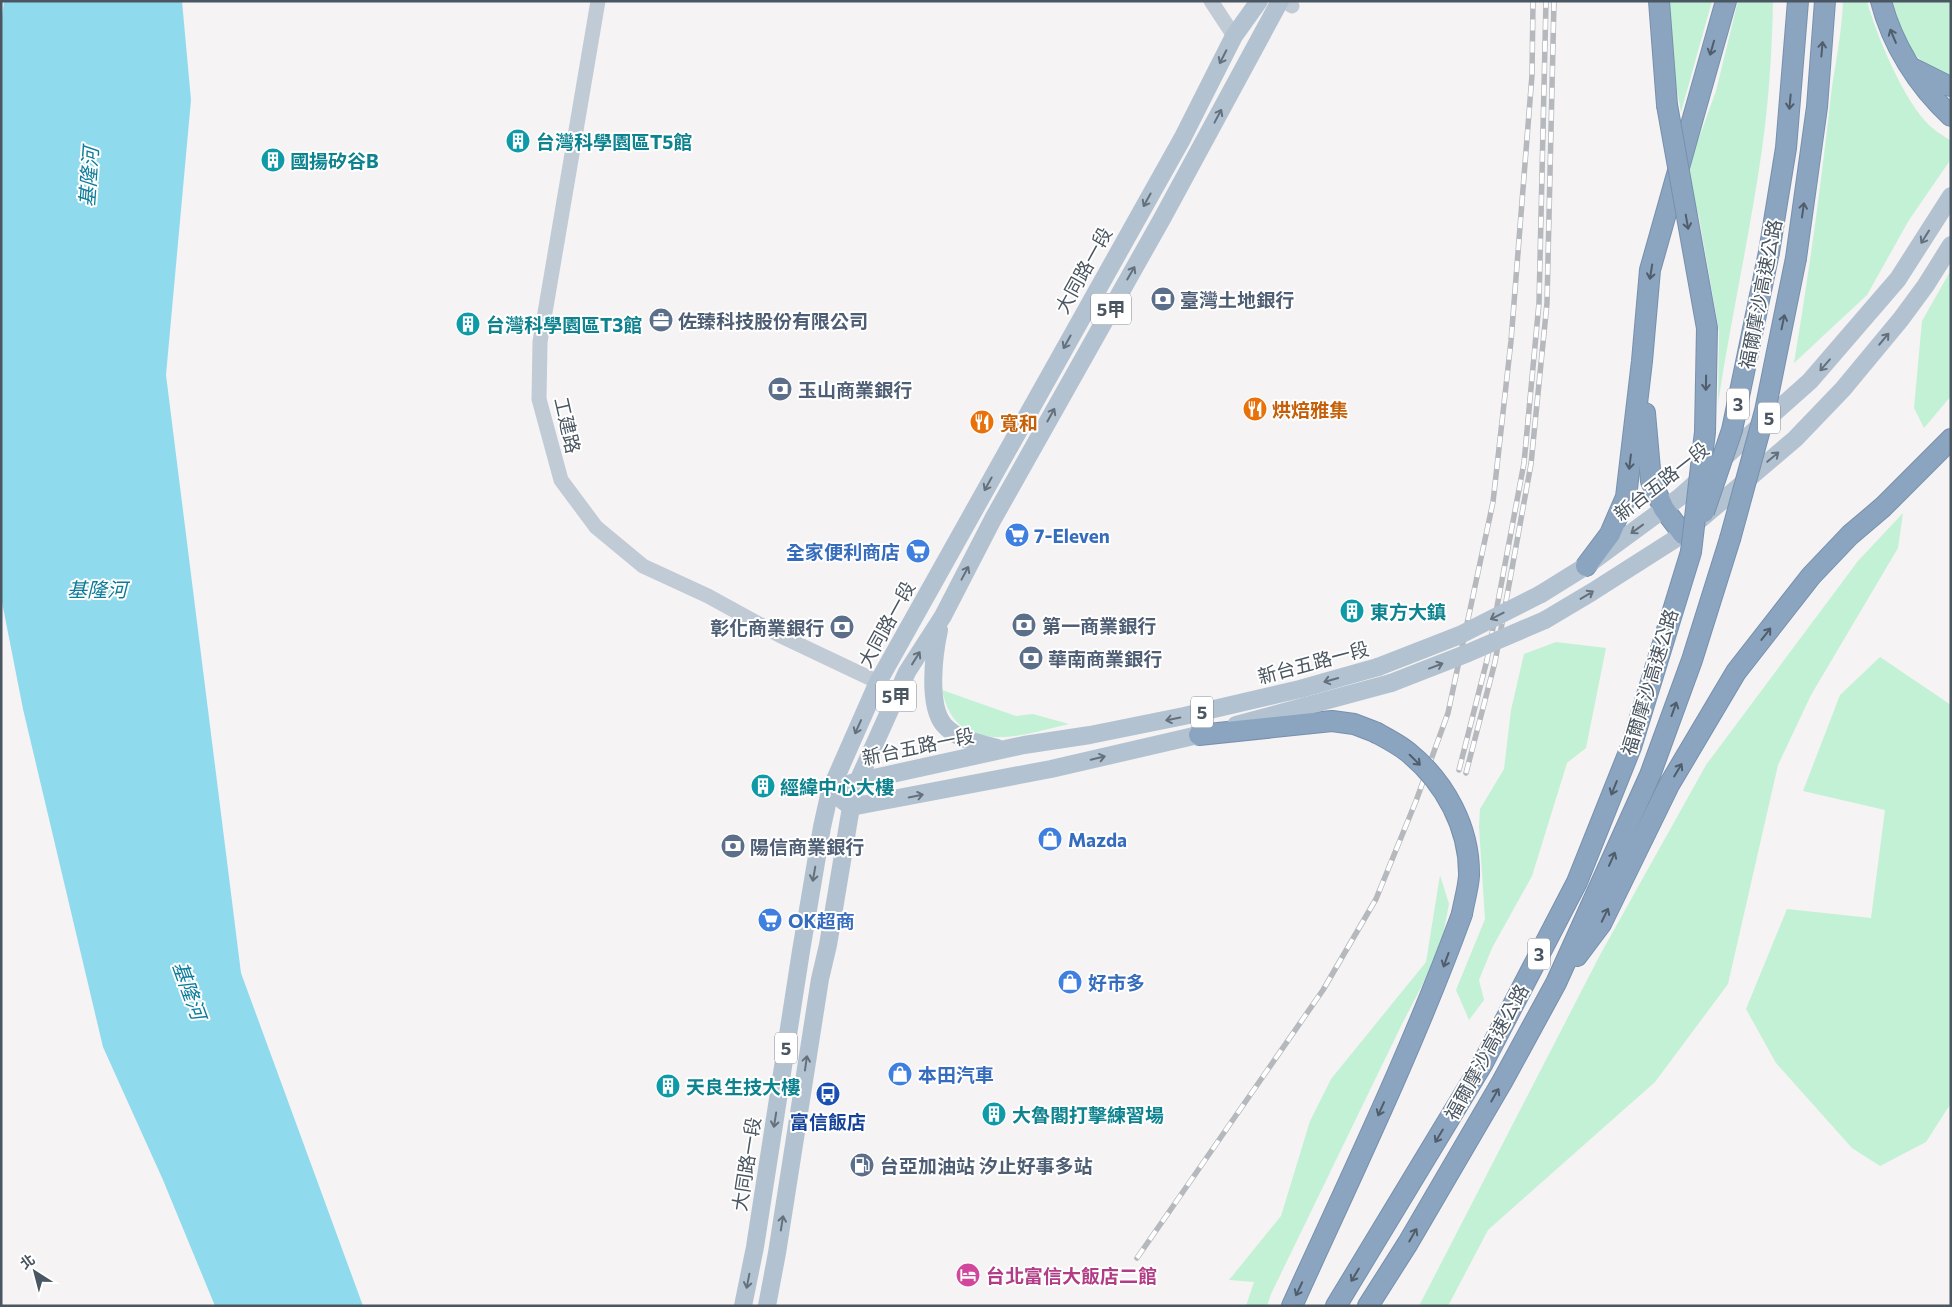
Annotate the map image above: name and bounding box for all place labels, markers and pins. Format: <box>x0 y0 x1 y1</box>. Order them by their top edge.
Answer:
building icon: 台灣科學園區T5館 <box>505 128 531 154</box>
place label: 台灣科學園區T5館 <box>536 130 692 153</box>
building icon: 國揚矽谷B <box>260 147 286 173</box>
place label: 國揚矽谷B <box>290 149 379 172</box>
bank icon: 臺灣土地銀行 <box>1150 286 1176 312</box>
place label: 臺灣土地銀行 <box>1180 288 1294 311</box>
office icon: 佐臻科技股份有限公司 <box>648 307 674 333</box>
place label: 佐臻科技股份有限公司 <box>678 309 868 332</box>
building icon: 台灣科學園區T3館 <box>455 311 481 337</box>
place label: 台灣科學園區T3館 <box>486 313 642 336</box>
bank icon: 玉山商業銀行 <box>767 376 793 402</box>
place label: 玉山商業銀行 <box>798 378 912 401</box>
restaurant icon: 烘焙雅集 <box>1242 396 1268 422</box>
place label: 烘焙雅集 <box>1272 398 1348 421</box>
restaurant icon: 寬和 <box>969 409 995 435</box>
place label: 寬和 <box>1000 411 1038 434</box>
supermarket icon: 7-Eleven <box>1004 522 1030 548</box>
place label: 7-Eleven <box>1034 524 1110 547</box>
supermarket icon: 全家便利商店 <box>905 538 931 564</box>
place label: 全家便利商店 <box>786 540 900 563</box>
building icon: 東方大鎮 <box>1339 598 1365 624</box>
place label: 東方大鎮 <box>1370 600 1446 623</box>
bank icon: 第一商業銀行 <box>1011 612 1037 638</box>
bank icon: 彰化商業銀行 <box>829 614 855 640</box>
place label: 第一商業銀行 <box>1042 614 1156 637</box>
place label: 彰化商業銀行 <box>710 616 824 639</box>
bank icon: 華南商業銀行 <box>1018 645 1044 671</box>
place label: 華南商業銀行 <box>1048 647 1162 670</box>
building icon: 經緯中心大樓 <box>750 773 776 799</box>
place label: 經緯中心大樓 <box>780 775 894 798</box>
shop icon: Mazda <box>1037 826 1063 852</box>
place label: Mazda <box>1068 828 1127 851</box>
bank icon: 陽信商業銀行 <box>720 833 746 859</box>
place label: 陽信商業銀行 <box>750 835 864 858</box>
supermarket icon: OK超商 <box>757 907 783 933</box>
place label: OK超商 <box>788 909 855 932</box>
shop icon: 好市多 <box>1057 969 1083 995</box>
place label: 好市多 <box>1088 971 1145 994</box>
shop icon: 本田汽車 <box>887 1061 913 1087</box>
place label: 本田汽車 <box>918 1063 994 1086</box>
building icon: 天良生技大樓 <box>655 1073 681 1099</box>
place label: 天良生技大樓 <box>686 1075 800 1098</box>
bus stop icon: 富信飯店 <box>815 1081 841 1107</box>
building icon: 大魯閣打擊練習場 <box>981 1101 1007 1127</box>
place label: 大魯閣打擊練習場 <box>1012 1103 1164 1126</box>
place label: 富信飯店 <box>790 1110 866 1133</box>
fuel station icon: 台亞加油站 汐止好事多站 <box>849 1152 875 1178</box>
place label: 台亞加油站 汐止好事多站 <box>880 1154 1093 1177</box>
hotel icon: 台北富信大飯店二館 <box>955 1262 981 1288</box>
place label: 台北富信大飯店二館 <box>986 1264 1157 1287</box>

